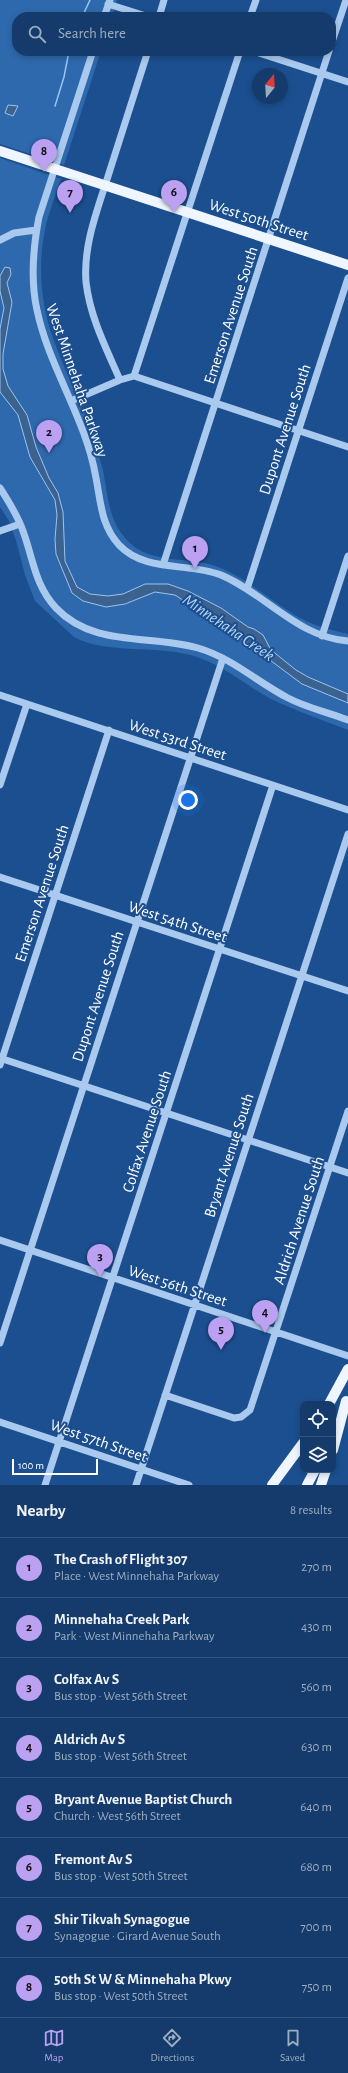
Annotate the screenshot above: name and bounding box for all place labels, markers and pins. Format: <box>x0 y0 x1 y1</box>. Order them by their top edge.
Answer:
pin: 8 <box>31 139 57 172</box>
pin: 7 <box>57 180 83 213</box>
pin: 6 <box>161 180 187 213</box>
pin: 2 <box>36 420 62 453</box>
pin: 1 <box>182 536 208 569</box>
pin: 3 <box>87 1244 113 1277</box>
pin: 4 <box>252 1300 278 1333</box>
pin: 5 <box>208 1317 234 1350</box>

